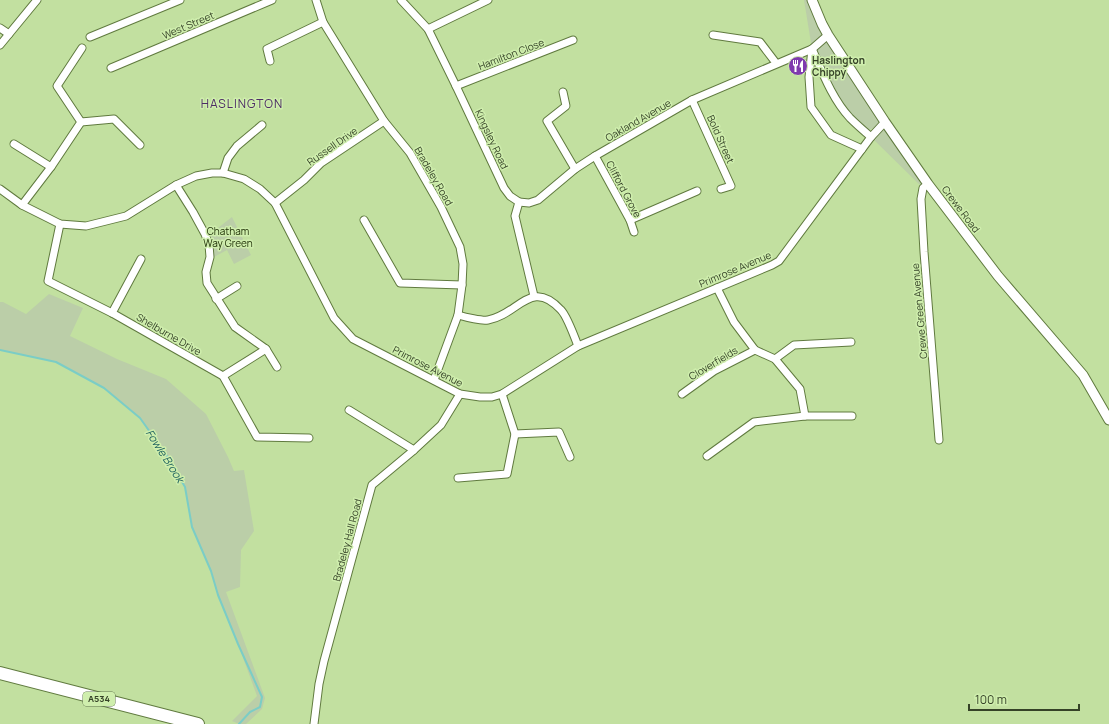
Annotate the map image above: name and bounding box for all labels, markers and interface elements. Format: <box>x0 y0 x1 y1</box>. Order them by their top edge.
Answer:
street label: West Street <box>160 8 216 42</box>
street label: Hamilton Close <box>476 35 546 73</box>
place label: Haslington Chippy <box>812 53 865 79</box>
restaurant icon: Haslington Chippy <box>787 55 809 77</box>
district label: HASLINGTON <box>201 95 283 112</box>
street label: Oakland Avenue <box>603 95 674 144</box>
street label: Kingsley Road <box>472 107 512 171</box>
street label: Bold Street <box>704 113 738 165</box>
street label: Russell Drive <box>304 123 360 169</box>
street label: Bradeley Road <box>411 144 457 208</box>
street label: Clifford Grove <box>603 158 645 220</box>
street label: Crewe Road <box>939 183 983 235</box>
park label: Chatham Way Green <box>203 224 253 250</box>
street label: Primrose Avenue <box>697 247 773 291</box>
street label: Crewe Green Avenue <box>908 262 930 359</box>
street label: Shelburne Drive <box>134 310 204 358</box>
street label: Primrose Avenue <box>390 342 466 390</box>
street label: Cloverfields <box>686 343 740 383</box>
water label: Fowle Brook <box>143 426 189 486</box>
street label: Bradeley Hall Road <box>329 497 365 583</box>
scale bar <box>969 686 1079 712</box>
text: 100 m <box>975 691 1007 708</box>
road number: A534 <box>83 692 115 706</box>

